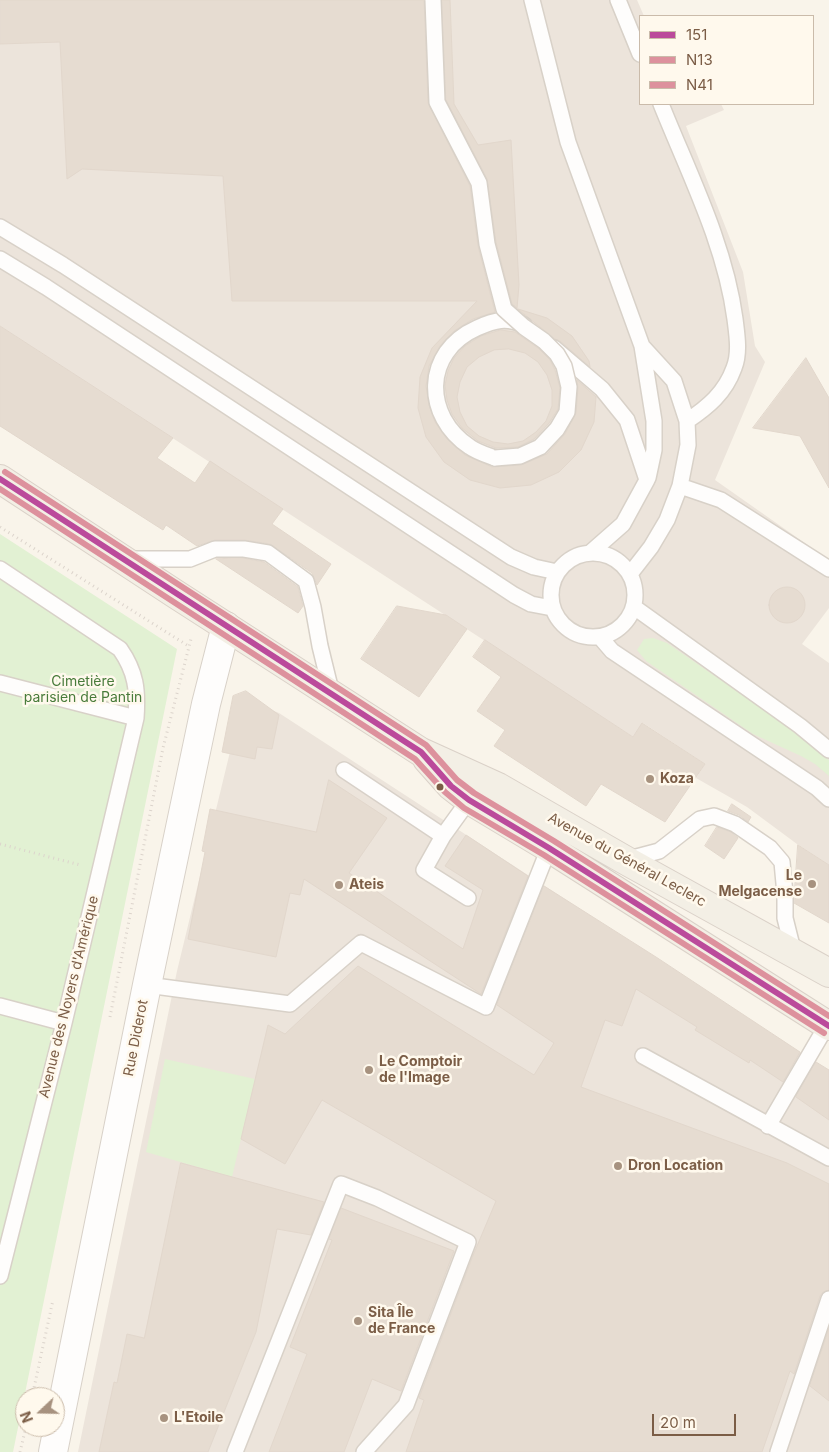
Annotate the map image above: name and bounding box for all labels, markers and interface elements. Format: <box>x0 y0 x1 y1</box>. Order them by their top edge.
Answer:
legend <box>639 15 814 105</box>
text: 151 <box>686 25 707 44</box>
text: N13 <box>686 50 713 69</box>
text: N41 <box>686 75 713 94</box>
park label: Cimetière parisien de Pantin <box>24 674 142 706</box>
place label: Koza <box>660 771 694 787</box>
marker: Koza <box>644 773 656 785</box>
unlabelled marker <box>435 782 445 792</box>
street label: Avenue du Général Leclerc <box>545 809 709 911</box>
place label: Le Melgacense <box>718 868 802 900</box>
place label: Ateis <box>349 877 384 893</box>
marker: Le Melgacense <box>806 878 818 890</box>
marker: Ateis <box>333 879 345 891</box>
street label: Avenue des Noyers d'Amérique <box>36 894 102 1100</box>
street label: Rue Diderot <box>120 998 152 1078</box>
place label: Le Comptoir de l'Image <box>379 1054 462 1086</box>
marker: Le Comptoir de l'Image <box>363 1064 375 1076</box>
place label: Dron Location <box>628 1158 723 1174</box>
marker: Dron Location <box>612 1160 624 1172</box>
place label: Sita Île de France <box>368 1305 435 1338</box>
marker: Sita Île de France <box>352 1315 364 1327</box>
north arrow <box>15 1387 65 1437</box>
scale bar <box>654 1404 738 1436</box>
text: N <box>17 1409 36 1425</box>
place label: L'Etoile <box>174 1410 223 1426</box>
marker: L'Etoile <box>158 1412 170 1424</box>
text: 20 m <box>660 1413 696 1432</box>

